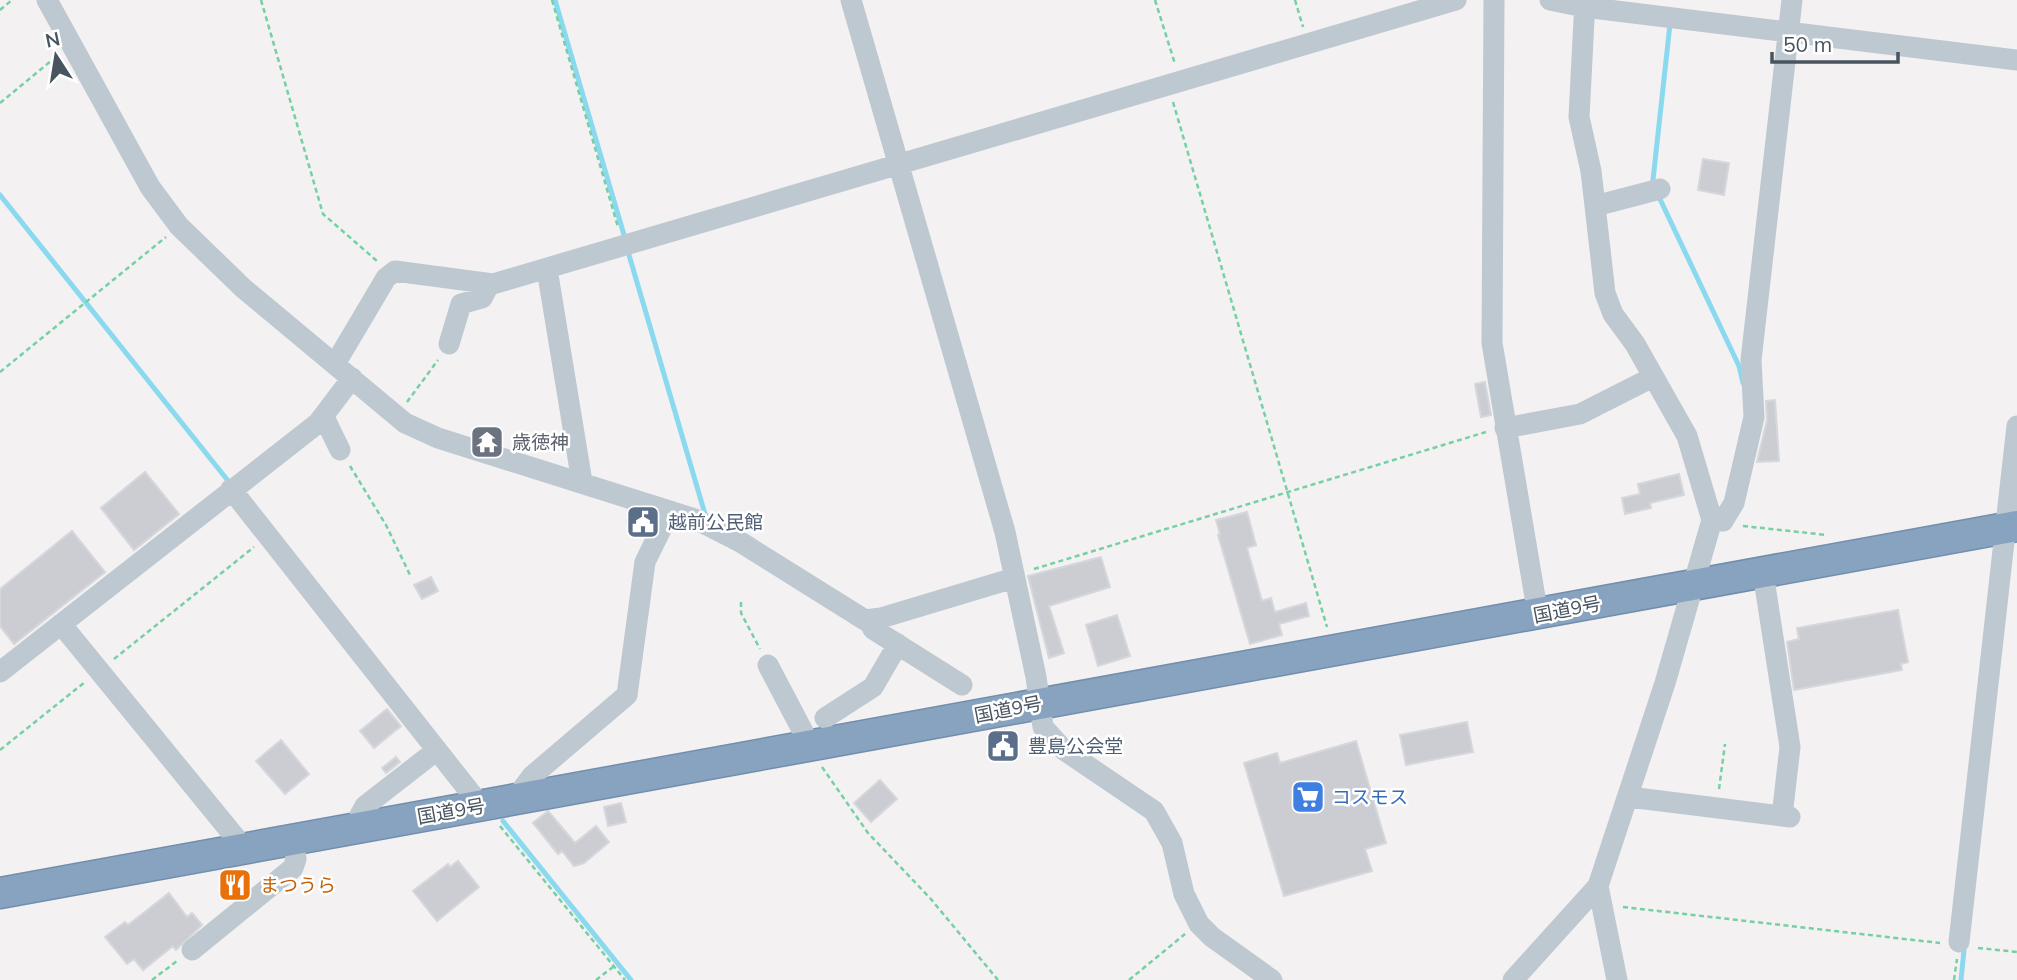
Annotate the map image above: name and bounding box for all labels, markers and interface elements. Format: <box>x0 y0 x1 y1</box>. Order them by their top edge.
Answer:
north arrow <box>21 21 91 91</box>
scale bar <box>1772 21 1898 65</box>
text: N <box>43 26 62 53</box>
text: 50 m <box>1783 31 1832 57</box>
temple icon: 歳徳神 <box>468 423 506 461</box>
place label: 歳徳神 <box>512 430 569 454</box>
public building icon: 越前公民館 <box>624 503 662 541</box>
place label: 越前公民館 <box>668 510 763 534</box>
street label: 国道9号 <box>1531 591 1603 627</box>
street label: 国道9号 <box>972 691 1044 727</box>
public building icon: 豊島公会堂 <box>984 727 1022 765</box>
place label: 豊島公会堂 <box>1028 734 1123 758</box>
supermarket icon: コスモス <box>1289 778 1327 816</box>
place label: コスモス <box>1332 785 1408 809</box>
street label: 国道9号 <box>415 793 487 829</box>
restaurant icon: まつうら <box>216 866 254 904</box>
place label: まつうら <box>260 873 336 897</box>

